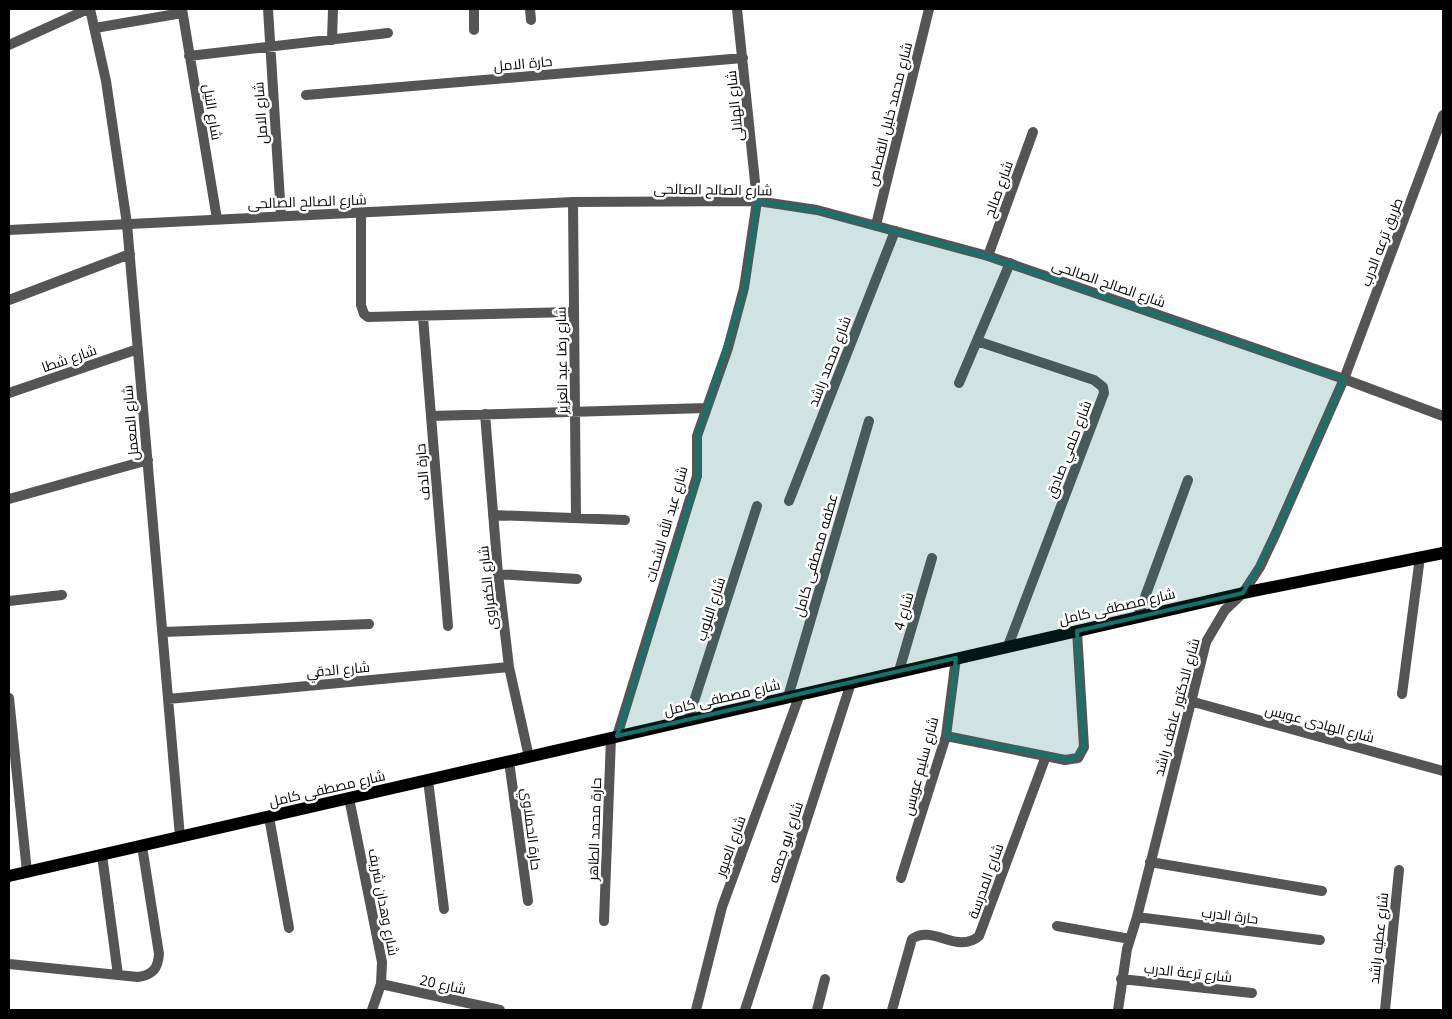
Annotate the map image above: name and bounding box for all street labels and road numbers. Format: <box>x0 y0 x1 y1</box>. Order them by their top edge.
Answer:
street label: شارع محمد خليل القصاص <box>862 40 916 188</box>
street label: حارة الامل <box>493 51 553 75</box>
street label: شارع الهلالى <box>721 70 747 142</box>
street label: شارع الامل <box>248 81 272 145</box>
street label: شارع النيل <box>199 83 227 141</box>
street label: شارع صالح <box>979 158 1017 220</box>
street label: شارع الصالح الصالحى <box>653 178 773 200</box>
street label: شارع الصالح الصالحى <box>247 189 367 213</box>
street label: طريق ترعه الدرب <box>1355 195 1407 289</box>
street label: شارع الصالح الصالحى <box>1050 255 1168 311</box>
street label: شارع رضا عبد العزيز <box>551 306 571 415</box>
street label: شارع محمد راشد <box>803 313 855 409</box>
street label: شارع شطا <box>39 340 99 376</box>
street label: شارع المعمل <box>117 384 143 462</box>
street label: شارع حلمي صادق <box>1041 398 1098 501</box>
street label: حارة الدف <box>410 443 434 501</box>
street label: شارع عبد الله الشحات <box>640 464 692 584</box>
street label: عطفه مصطفى كامل <box>788 491 842 619</box>
street label: شارع الكفراوى <box>473 545 501 631</box>
street label: شارع البلوب <box>691 575 729 643</box>
street label: شارع مصطفى كامل <box>1057 583 1177 629</box>
street label: شارع 4 <box>889 590 917 632</box>
street label: شارع الدكتور عاطف راشد <box>1148 636 1204 778</box>
street label: شارع الدقي <box>305 657 371 684</box>
street label: شارع مصطفى كامل <box>662 674 782 720</box>
street label: شارع الهادى عويس <box>1263 699 1377 747</box>
street label: شارع سليم عويس <box>898 715 943 818</box>
street label: شارع مصطفى كامل <box>267 765 387 811</box>
street label: حارة محمد الطاهر <box>583 777 605 882</box>
street label: حارة الحملاوي <box>515 787 546 871</box>
street label: شارع ابو جمعه <box>763 799 807 885</box>
street label: شارع العبور <box>710 813 750 880</box>
street label: شارع المدرسة <box>963 841 1007 921</box>
street label: شارع وهدان شريف <box>364 847 404 957</box>
street label: شارع عطيه راشد <box>1364 891 1392 985</box>
street label: حارة الدرب <box>1200 902 1260 928</box>
street label: شارع ترعة الدرب <box>1143 958 1233 986</box>
street label: شارع 20 <box>418 970 468 998</box>

